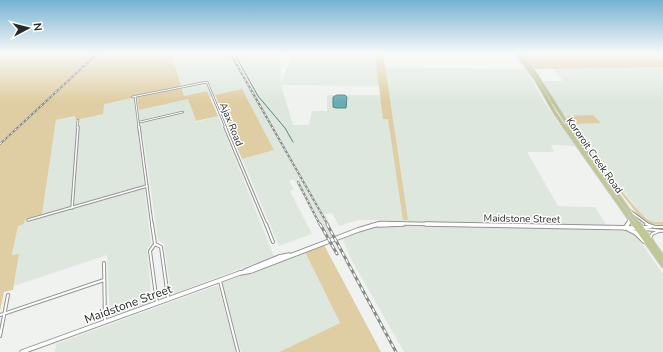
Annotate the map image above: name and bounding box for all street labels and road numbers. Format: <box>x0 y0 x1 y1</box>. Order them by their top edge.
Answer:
street label: Ajax Road <box>216 100 246 148</box>
street label: Kororoit Creek Road <box>563 115 626 197</box>
street label: Maidstone Street <box>484 211 561 227</box>
street label: Maidstone Street <box>82 280 175 327</box>

